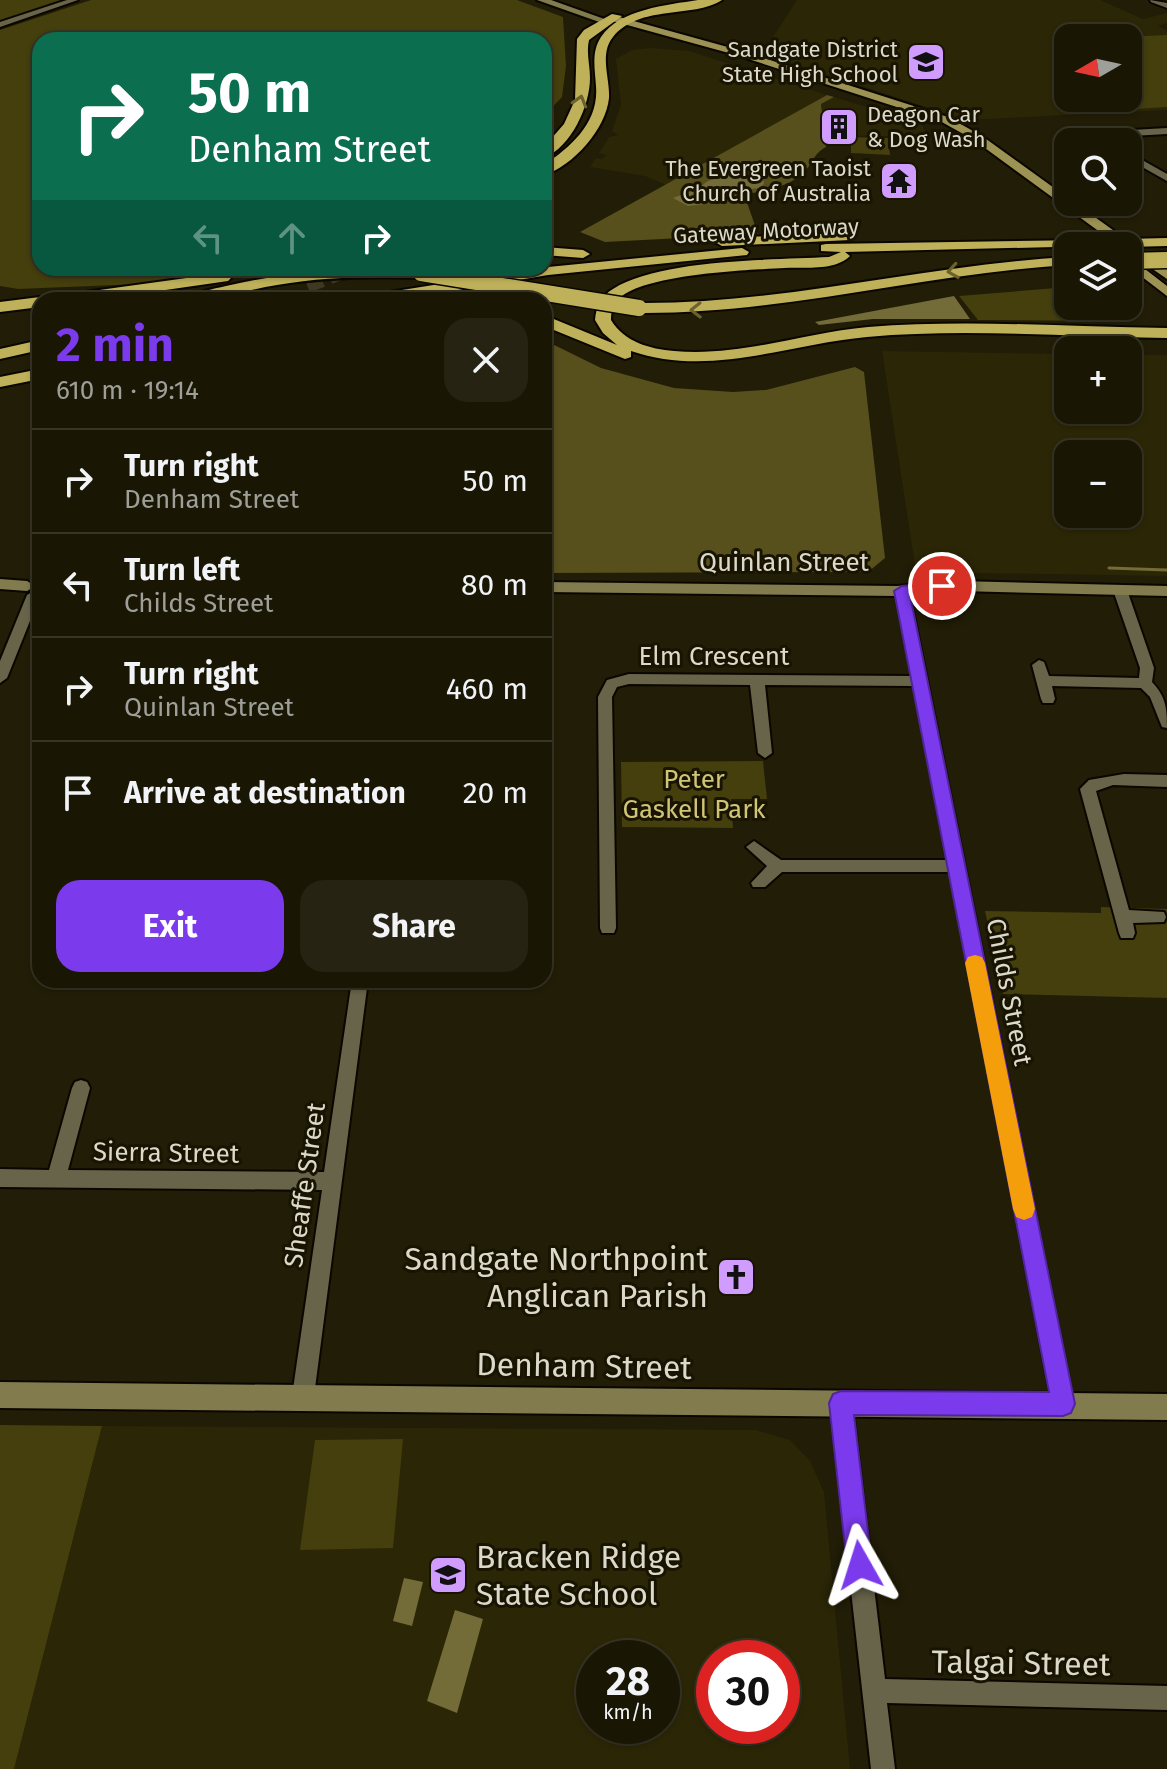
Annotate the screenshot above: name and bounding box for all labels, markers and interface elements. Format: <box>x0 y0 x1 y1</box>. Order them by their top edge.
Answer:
north arrow <box>1054 24 1142 112</box>
map controls <box>1054 24 1142 528</box>
place label: Sandgate District State High School <box>722 36 898 88</box>
school or university icon: Sandgate District State High School <box>905 41 947 83</box>
text: 50 m <box>188 60 311 127</box>
icon: right <box>56 64 160 168</box>
one-way arrow <box>571 94 587 108</box>
place label: Deagon Car & Dog Wash <box>867 101 986 153</box>
building icon: Deagon Car & Dog Wash <box>818 106 860 148</box>
text: Denham Street <box>188 128 431 172</box>
button: search <box>1054 128 1142 216</box>
place label: The Evergreen Taoist Church of Australia <box>665 155 871 207</box>
temple icon: The Evergreen Taoist Church of Australia <box>878 160 920 202</box>
street label: Gateway Motorway <box>672 213 860 249</box>
icon: left <box>186 216 230 260</box>
icon: ahead <box>270 216 314 260</box>
icon: right <box>354 216 398 260</box>
button: layers <box>1054 232 1142 320</box>
one-way arrow <box>946 261 959 278</box>
one-way arrow <box>689 301 702 318</box>
text: 2 min <box>56 316 174 374</box>
button: close <box>444 318 528 402</box>
button: + <box>1054 336 1142 424</box>
text: 610 m · 19:14 <box>56 375 199 406</box>
button: − <box>1054 440 1142 528</box>
text: Turn right <box>124 448 259 484</box>
icon: right <box>56 459 100 503</box>
text: 50 m <box>463 463 528 499</box>
text: Denham Street <box>124 484 299 515</box>
street label: Quinlan Street <box>699 547 870 578</box>
text: Turn left <box>124 552 240 588</box>
pin <box>908 552 976 620</box>
icon: left <box>56 563 100 607</box>
icon: arrive <box>920 564 964 608</box>
text: 80 m <box>461 567 528 603</box>
text: Childs Street <box>124 588 273 619</box>
street label: Elm Crescent <box>639 641 790 672</box>
text: Turn right <box>124 656 259 692</box>
icon: right <box>56 667 100 711</box>
text: 460 m <box>446 671 528 707</box>
text: Quinlan Street <box>124 692 294 723</box>
park label: Peter Gaskell Park <box>623 764 766 825</box>
icon: arrive <box>56 771 100 815</box>
text: Arrive at destination <box>124 775 406 811</box>
text: 20 m <box>463 775 528 811</box>
button: Exit <box>56 880 284 972</box>
button: Share <box>300 880 528 972</box>
street label: Childs Street <box>980 916 1039 1069</box>
street label: Sheaffe Street <box>278 1100 332 1269</box>
street label: Sierra Street <box>93 1136 240 1170</box>
place label: Sandgate Northpoint Anglican Parish <box>405 1240 708 1315</box>
church icon: Sandgate Northpoint Anglican Parish <box>715 1256 757 1298</box>
street label: Denham Street <box>476 1345 693 1387</box>
position arrow <box>818 1523 902 1607</box>
place label: Bracken Ridge State School <box>476 1538 681 1613</box>
school or university icon: Bracken Ridge State School <box>427 1554 469 1596</box>
speed limit sign: 30 <box>696 1640 800 1744</box>
street label: Talgai Street <box>931 1642 1111 1684</box>
text: 28 <box>606 1658 650 1706</box>
text: km/h <box>603 1700 653 1724</box>

